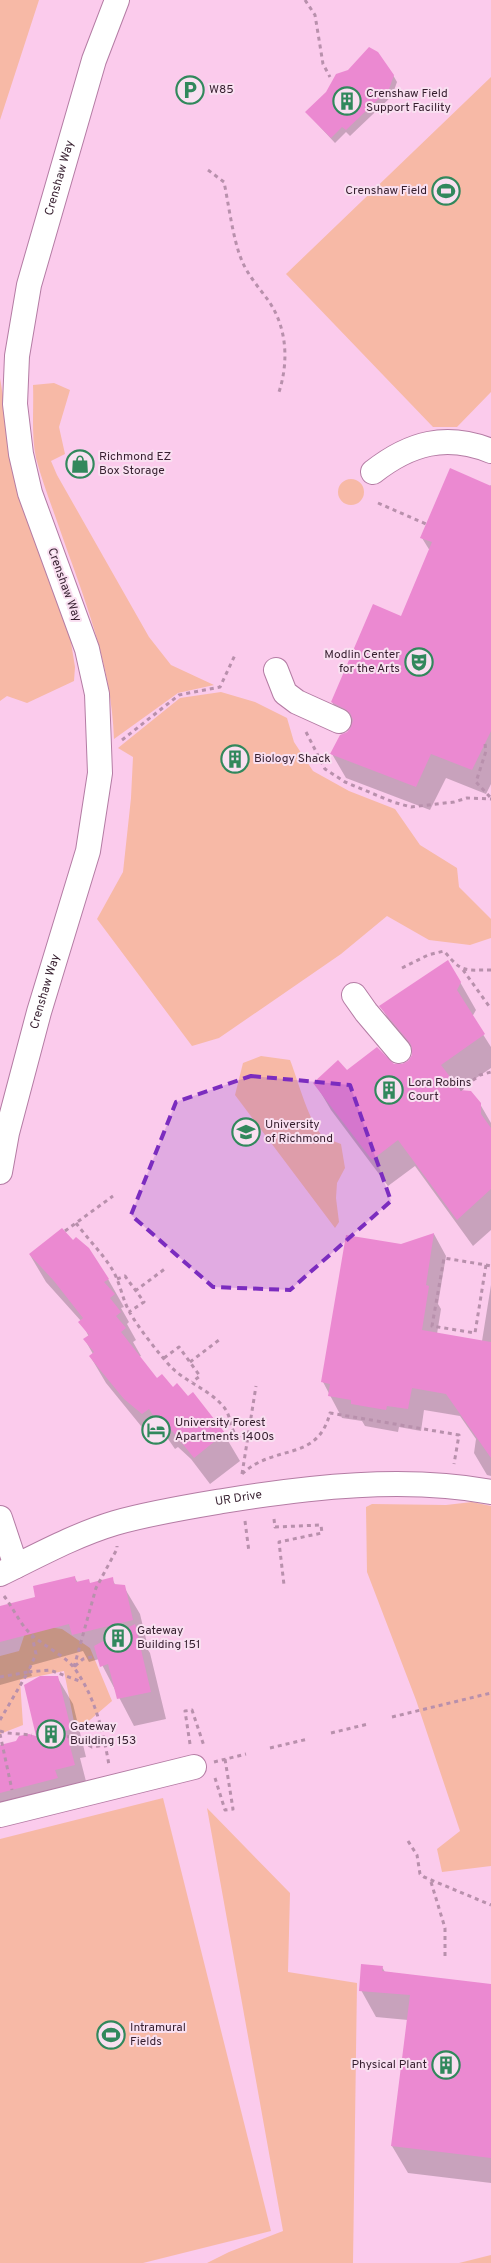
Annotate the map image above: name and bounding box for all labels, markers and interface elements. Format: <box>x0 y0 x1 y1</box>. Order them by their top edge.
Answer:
parking icon: W85 <box>175 75 205 105</box>
place label: W85 <box>209 82 234 98</box>
building icon: Crenshaw Field Support Facility <box>332 86 362 116</box>
place label: Crenshaw Field Support Facility <box>366 86 451 116</box>
street label: Crenshaw Way <box>41 138 78 218</box>
sports icon: Crenshaw Field <box>431 176 461 206</box>
place label: Crenshaw Field <box>345 183 427 199</box>
shop icon: Richmond EZ Box Storage <box>65 449 95 479</box>
place label: Richmond EZ Box Storage <box>99 449 171 479</box>
street label: Crenshaw Way <box>43 546 85 624</box>
place label: Modlin Center for the Arts <box>324 647 400 677</box>
theatre icon: Modlin Center for the Arts <box>404 647 434 677</box>
building icon: Biology Shack <box>220 744 250 774</box>
place label: Biology Shack <box>254 751 331 767</box>
street label: Crenshaw Way <box>27 952 64 1031</box>
building icon: Lora Robins Court <box>374 1075 404 1105</box>
place label: Lora Robins Court <box>408 1075 471 1105</box>
school or university icon: University of Richmond <box>231 1117 261 1147</box>
place label: University of Richmond <box>265 1117 333 1147</box>
hotel icon: University Forest Apartments 1400s <box>141 1415 171 1445</box>
place label: University Forest Apartments 1400s <box>175 1415 274 1445</box>
street label: UR Drive <box>214 1487 263 1510</box>
building icon: Gateway Building 151 <box>103 1623 133 1653</box>
place label: Gateway Building 151 <box>137 1623 201 1653</box>
building icon: Gateway Building 153 <box>36 1719 66 1749</box>
place label: Gateway Building 153 <box>70 1719 136 1749</box>
sports icon: Intramural Fields <box>96 2020 126 2050</box>
place label: Intramural Fields <box>130 2020 186 2050</box>
building icon: Physical Plant <box>431 2050 461 2080</box>
place label: Physical Plant <box>351 2057 427 2073</box>

